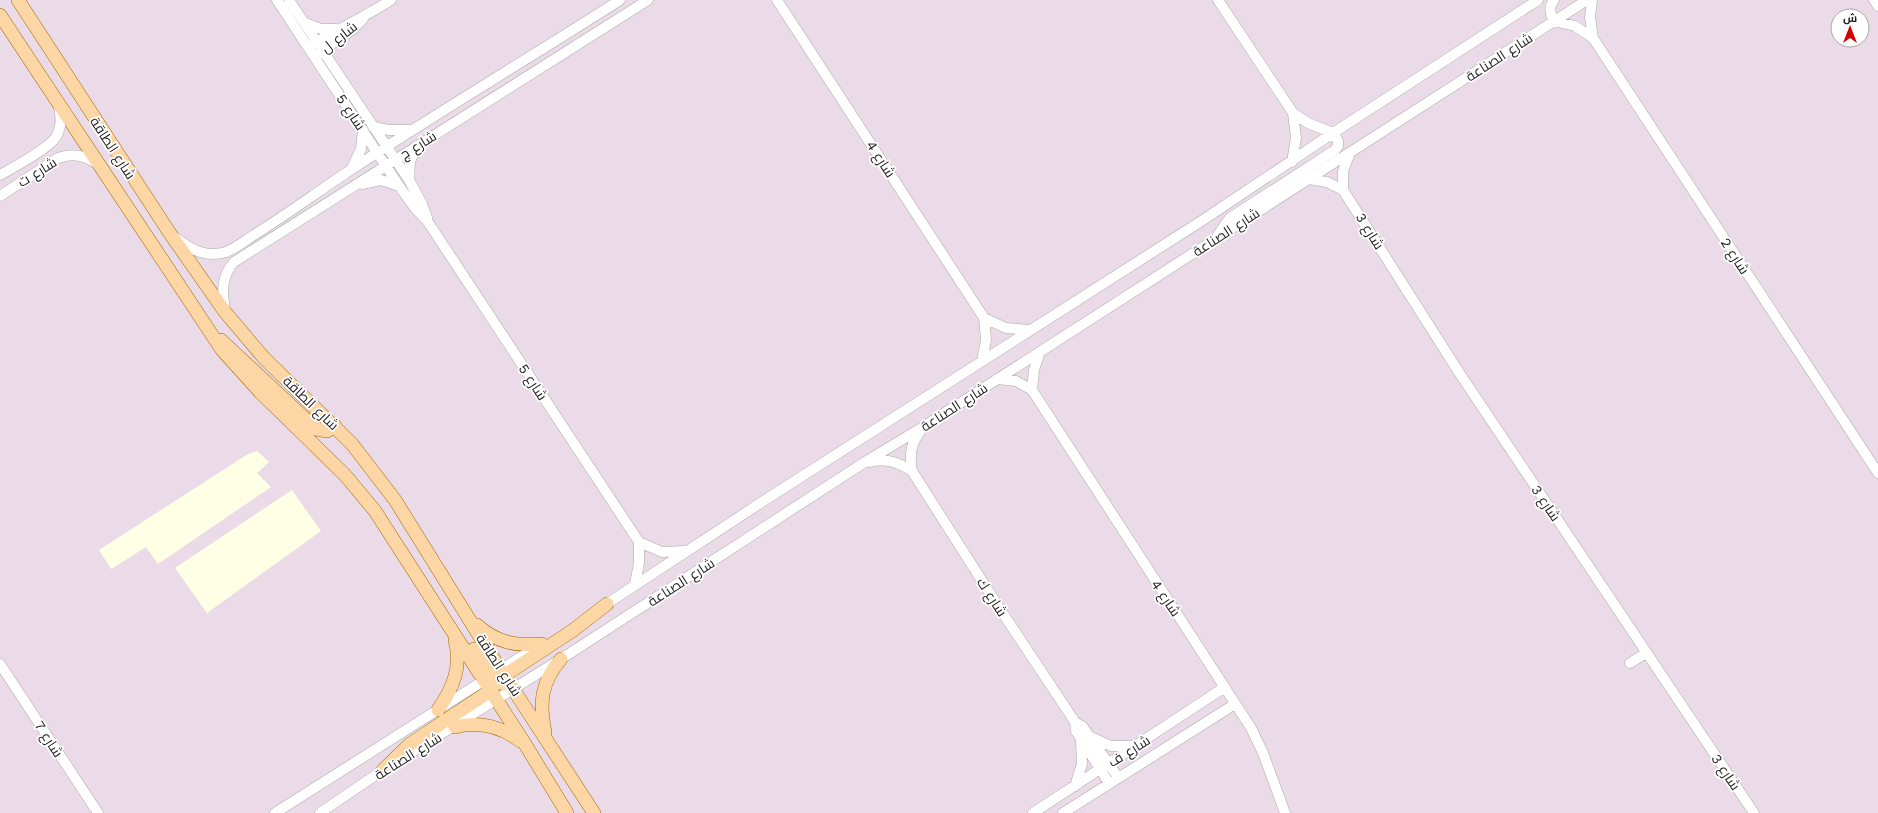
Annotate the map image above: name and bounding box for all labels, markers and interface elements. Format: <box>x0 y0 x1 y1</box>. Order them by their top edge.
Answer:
north arrow <box>1830 8 1870 48</box>
text: ش <box>1843 12 1857 25</box>
street label: شارع ل <box>318 18 361 57</box>
street label: شارع الصناعة <box>1463 30 1536 85</box>
street label: شارع 5 <box>332 91 369 134</box>
street label: شارع الطاقة <box>86 114 139 183</box>
street label: شارع ج <box>397 128 440 163</box>
street label: شارع 4 <box>862 138 899 181</box>
street label: شارع ت <box>15 154 60 191</box>
street label: شارع الصناعة <box>1190 205 1263 260</box>
street label: شارع 3 <box>1352 210 1387 253</box>
street label: شارع 2 <box>1717 235 1753 278</box>
street label: شارع 5 <box>515 361 551 404</box>
street label: شارع الطاقة <box>279 373 342 434</box>
street label: شارع الصناعة <box>918 380 991 435</box>
street label: شارع 3 <box>1527 482 1564 525</box>
street label: شارع الصناعة <box>645 555 718 610</box>
street label: شارع ك <box>973 575 1010 620</box>
street label: شارع 4 <box>1147 577 1184 620</box>
street label: شارع الطاقة <box>472 631 525 700</box>
street label: شارع 7 <box>31 718 67 761</box>
street label: شارع الصناعة <box>372 729 445 784</box>
street label: شارع ف <box>1105 732 1153 771</box>
street label: شارع 3 <box>1707 751 1744 794</box>

